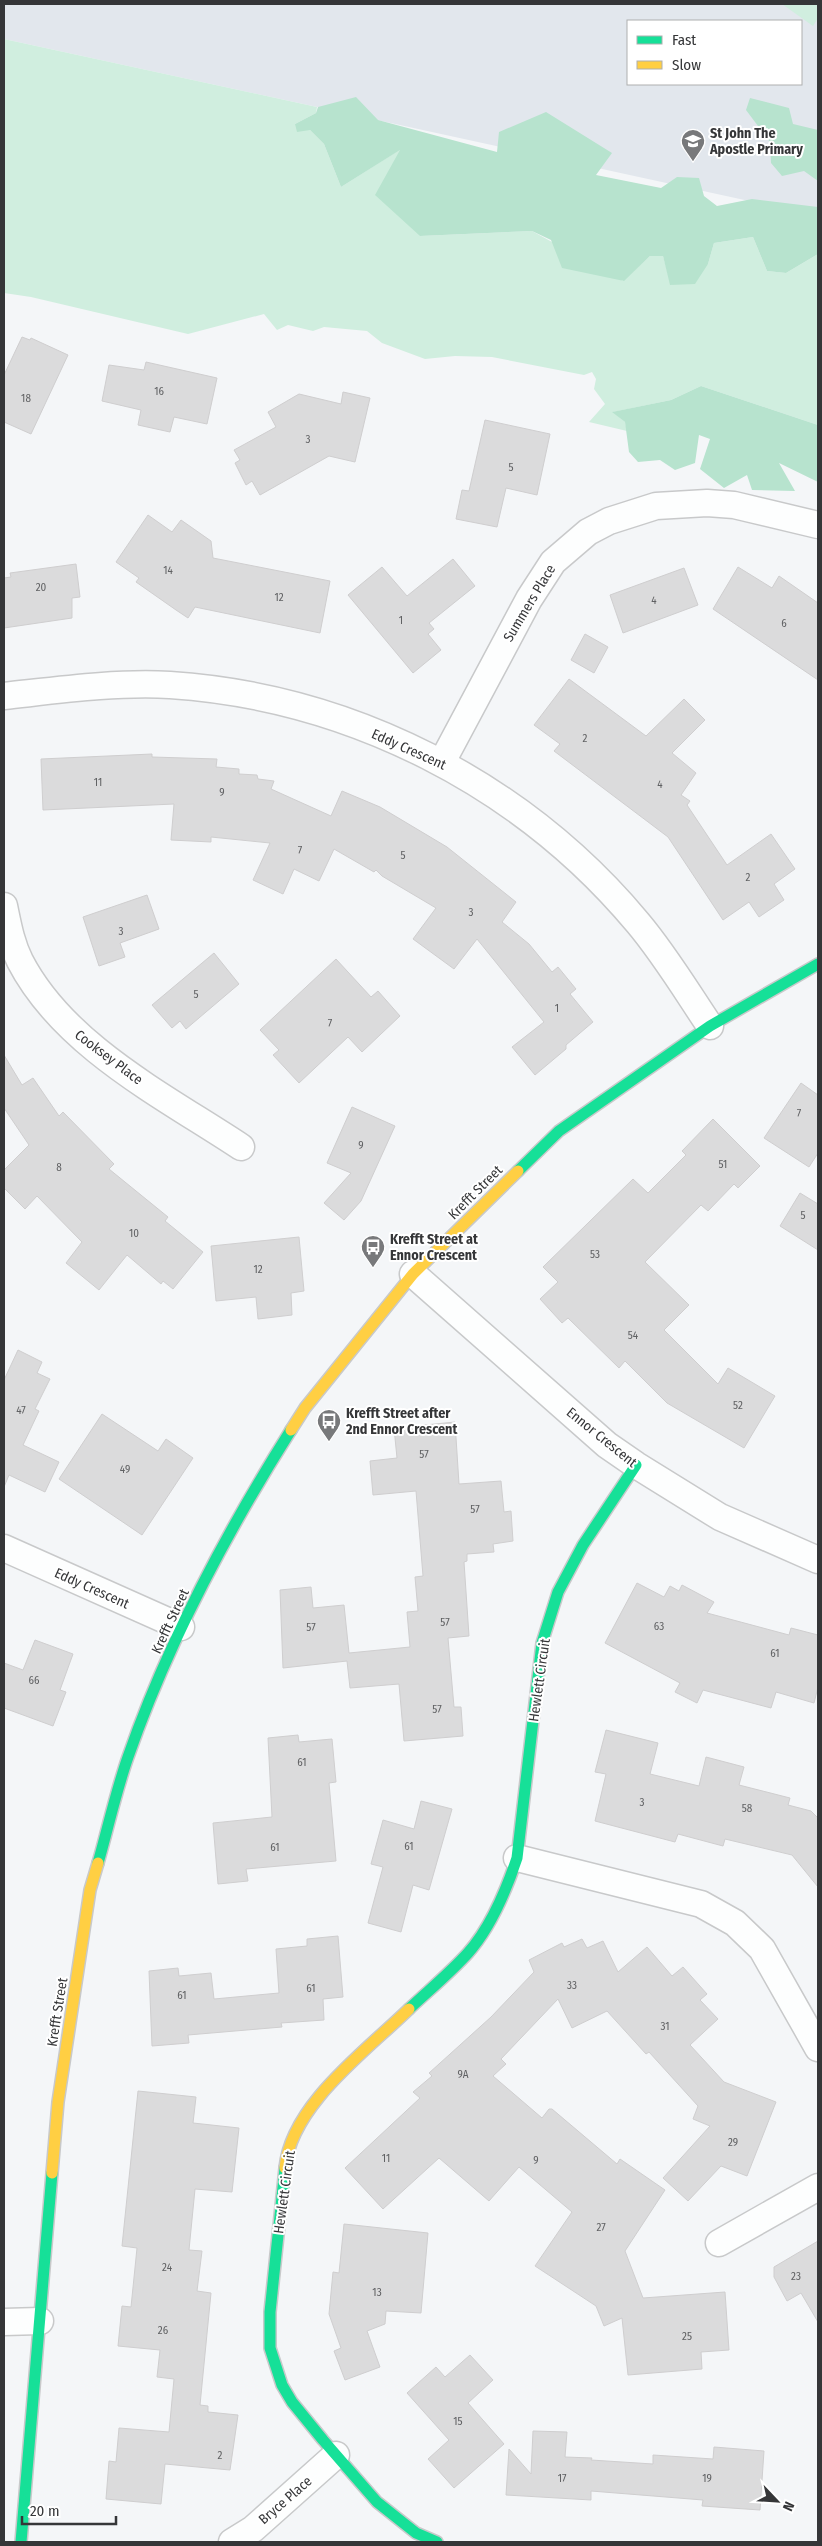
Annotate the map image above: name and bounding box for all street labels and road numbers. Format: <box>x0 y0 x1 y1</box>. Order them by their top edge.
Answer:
street label: Summers Place <box>500 562 559 645</box>
street label: Eddy Crescent <box>369 725 449 774</box>
street label: Cooksey Place <box>71 1026 146 1089</box>
street label: Krefft Street <box>445 1161 506 1223</box>
street label: Ennor Crescent <box>563 1404 641 1471</box>
street label: Eddy Crescent <box>52 1564 132 1613</box>
street label: Krefft Street <box>148 1586 193 1656</box>
street label: Hewlett Circuit <box>525 1637 554 1723</box>
street label: Krefft Street <box>44 1976 71 2048</box>
street label: Hewlett Circuit <box>270 2149 299 2235</box>
street label: Bryce Place <box>255 2473 315 2528</box>

